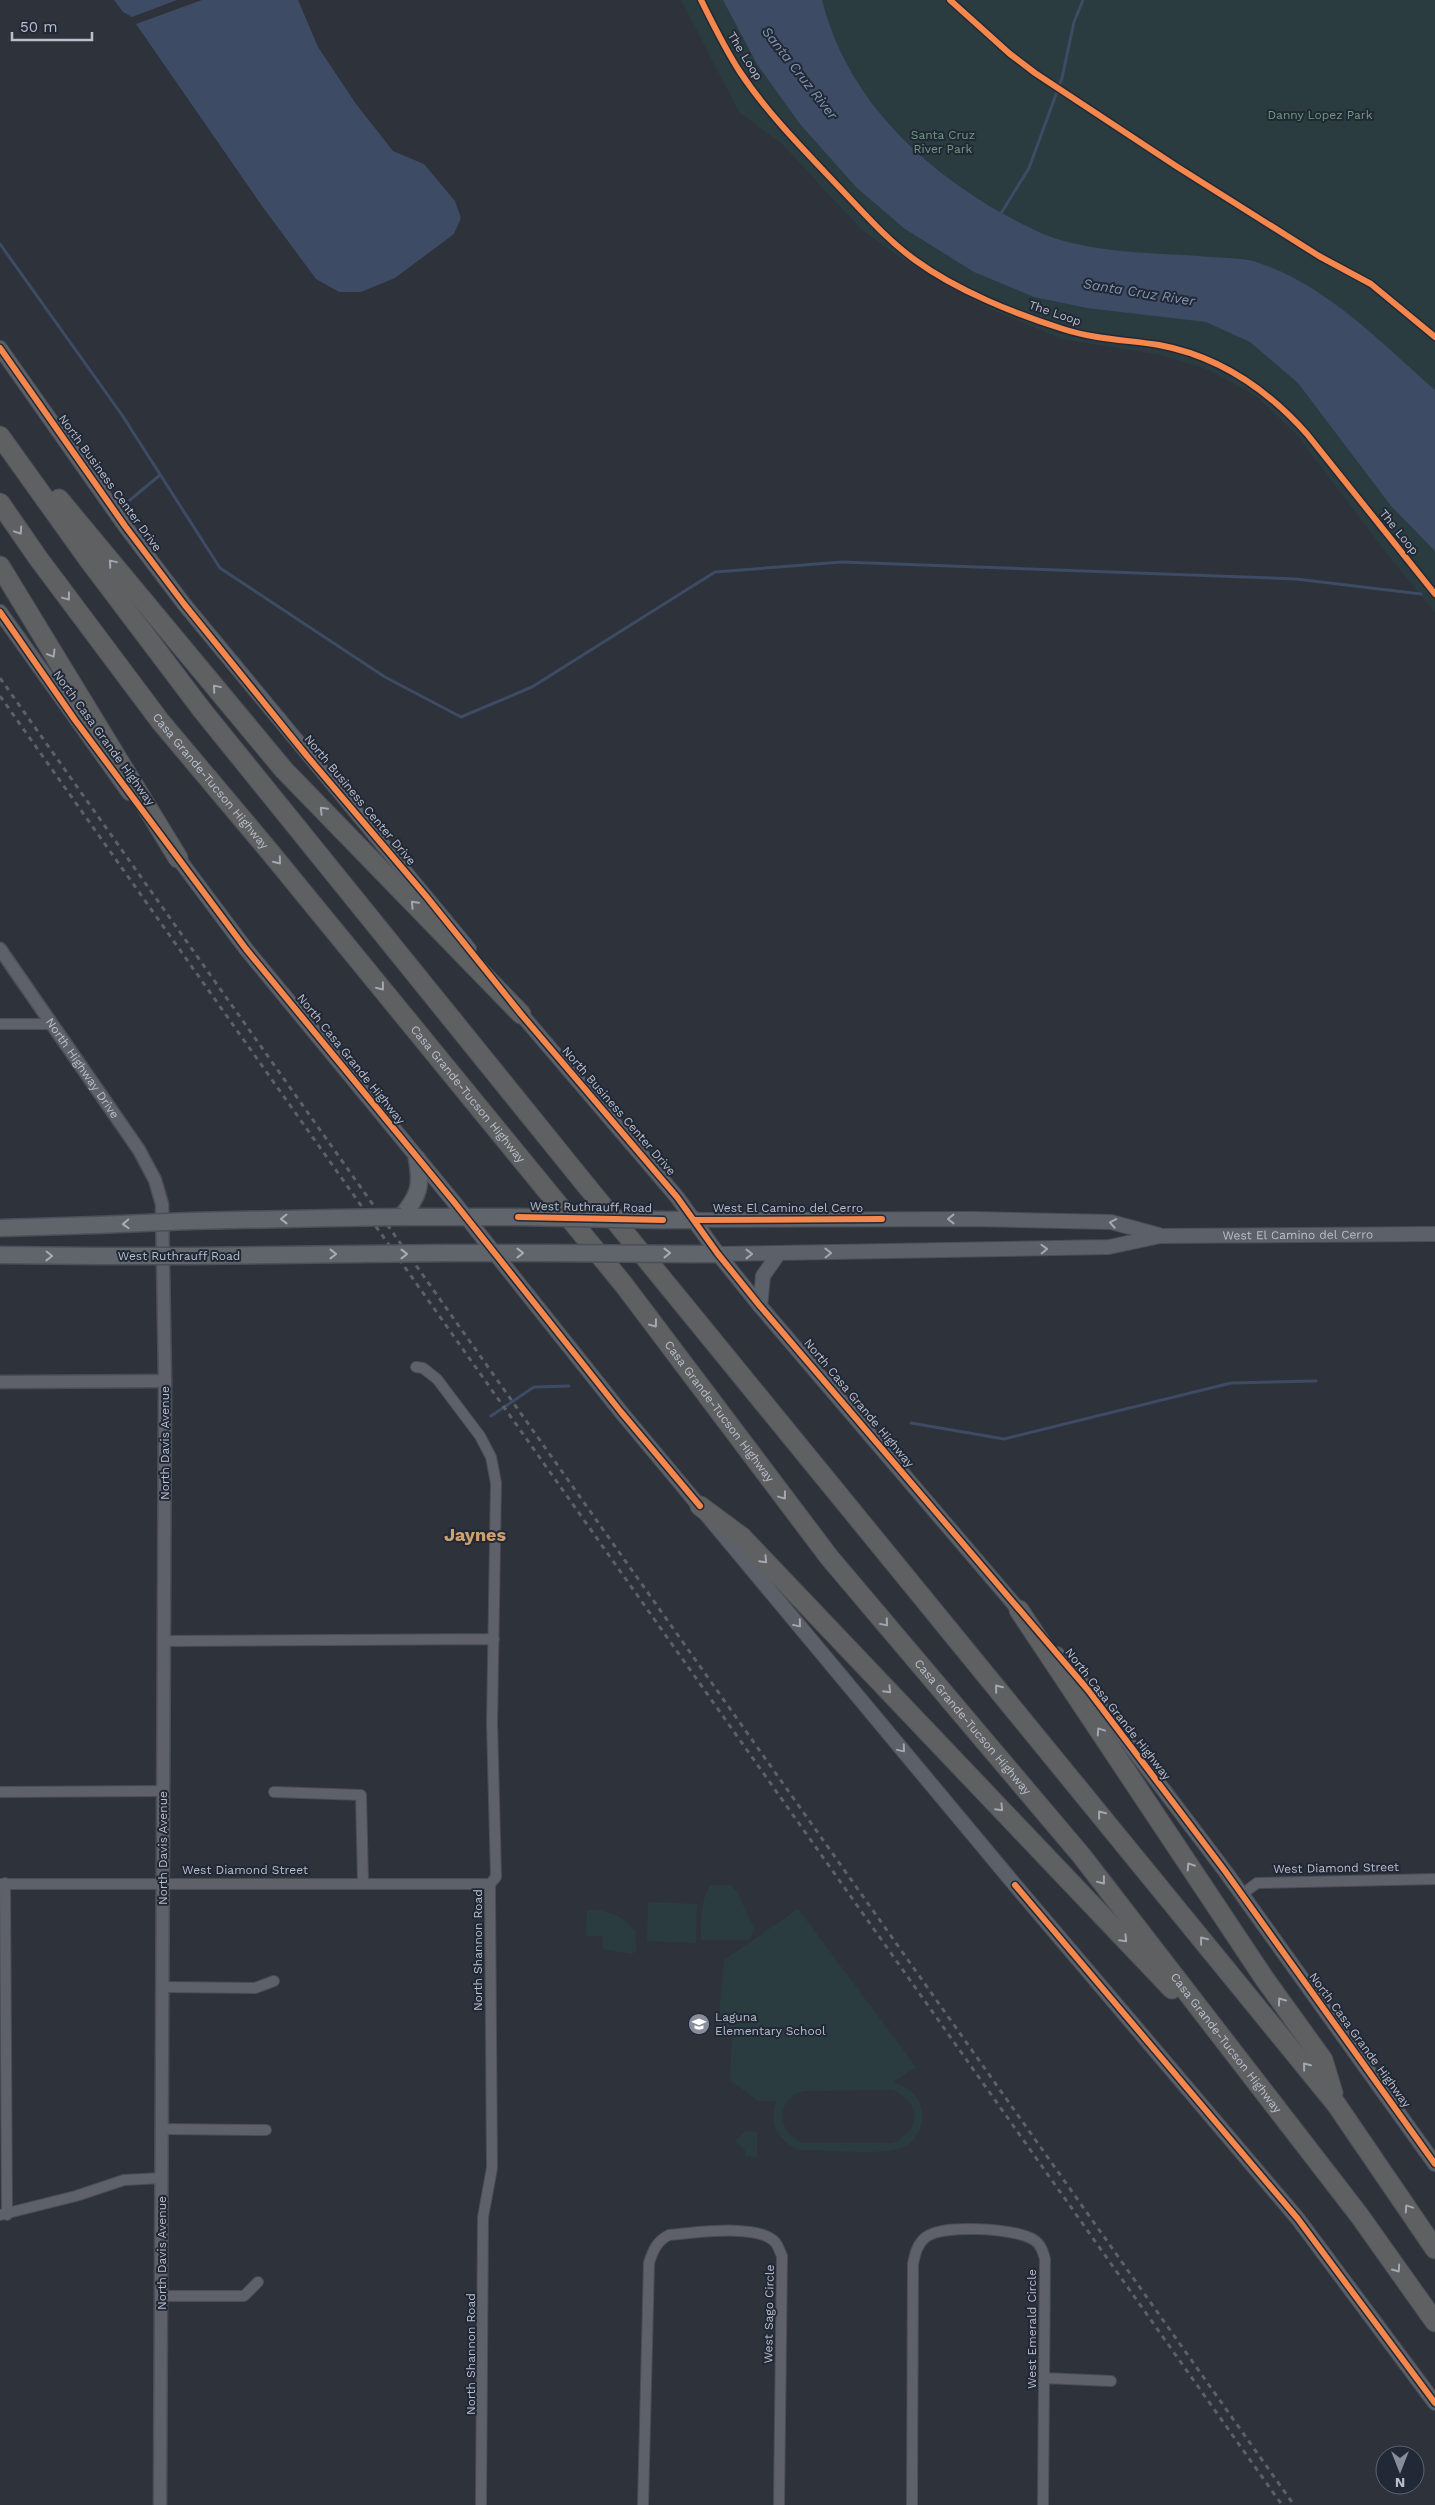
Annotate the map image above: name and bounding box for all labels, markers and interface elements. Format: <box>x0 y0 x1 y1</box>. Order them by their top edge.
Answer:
scale bar <box>12 10 92 42</box>
text: 50 m <box>20 18 57 36</box>
water label: Santa Cruz River <box>759 24 841 123</box>
street label: The Loop <box>725 29 765 83</box>
park label: Danny Lopez Park <box>1267 108 1373 122</box>
park label: Santa Cruz River Park <box>911 128 975 156</box>
water label: Santa Cruz River <box>1082 275 1197 309</box>
street label: The Loop <box>1027 298 1083 328</box>
street label: North Business Center Drive <box>56 412 164 554</box>
street label: The Loop <box>1376 506 1422 558</box>
one-way arrow <box>13 525 22 534</box>
one-way arrow <box>109 560 118 569</box>
one-way arrow <box>62 591 70 600</box>
one-way arrow <box>46 648 56 657</box>
street label: North Casa Grande Highway <box>50 668 158 809</box>
one-way arrow <box>214 685 222 694</box>
street label: Casa Grande-Tucson Highway <box>150 710 272 853</box>
street label: North Business Center Drive <box>301 732 419 868</box>
one-way arrow <box>320 807 329 816</box>
one-way arrow <box>272 855 280 864</box>
one-way arrow <box>411 900 420 909</box>
one-way arrow <box>375 981 383 990</box>
street label: North Casa Grande Highway <box>294 991 408 1128</box>
street label: North Highway Drive <box>43 1015 122 1121</box>
street label: Casa Grande-Tucson Highway <box>408 1022 529 1166</box>
street label: North Business Center Drive <box>559 1044 679 1178</box>
street label: West Ruthrauff Road <box>530 1199 652 1215</box>
street label: West El Camino del Cerro <box>713 1201 863 1215</box>
one-way arrow <box>279 1214 287 1224</box>
one-way arrow <box>946 1214 954 1224</box>
one-way arrow <box>122 1218 130 1229</box>
one-way arrow <box>1108 1219 1117 1229</box>
street label: West El Camino del Cerro <box>1222 1227 1373 1243</box>
one-way arrow <box>1041 1243 1049 1254</box>
one-way arrow <box>824 1247 832 1258</box>
one-way arrow <box>517 1248 525 1258</box>
one-way arrow <box>664 1248 671 1258</box>
street label: West Ruthrauff Road <box>118 1249 240 1263</box>
one-way arrow <box>330 1249 337 1259</box>
one-way arrow <box>400 1249 408 1259</box>
one-way arrow <box>746 1249 753 1259</box>
one-way arrow <box>45 1251 53 1261</box>
one-way arrow <box>648 1318 656 1327</box>
street label: North Casa Grande Highway <box>801 1336 917 1471</box>
street label: Casa Grande-Tucson Highway <box>662 1338 777 1485</box>
street label: North Davis Avenue <box>158 1386 172 1500</box>
one-way arrow <box>777 1490 786 1500</box>
district label: Jaynes <box>444 1524 506 1545</box>
one-way arrow <box>758 1554 767 1563</box>
one-way arrow <box>879 1617 887 1626</box>
one-way arrow <box>793 1619 802 1628</box>
street label: North Casa Grande Highway <box>1062 1645 1174 1783</box>
street label: Casa Grande-Tucson Highway <box>911 1656 1034 1798</box>
one-way arrow <box>882 1685 891 1694</box>
one-way arrow <box>995 1685 1003 1694</box>
one-way arrow <box>1097 1727 1106 1737</box>
one-way arrow <box>897 1744 906 1753</box>
street label: North Davis Avenue <box>156 1791 170 1905</box>
one-way arrow <box>994 1803 1003 1812</box>
one-way arrow <box>1098 1811 1106 1820</box>
street label: West Diamond Street <box>1273 1860 1399 1876</box>
one-way arrow <box>1187 1862 1197 1871</box>
street label: West Diamond Street <box>182 1863 308 1877</box>
one-way arrow <box>1096 1875 1104 1884</box>
street label: North Shannon Road <box>471 1889 485 2011</box>
one-way arrow <box>1118 1933 1127 1942</box>
one-way arrow <box>1201 1937 1209 1946</box>
street label: Casa Grande-Tucson Highway <box>1168 1970 1285 2116</box>
street label: North Casa Grande Highway <box>1306 1970 1414 2111</box>
one-way arrow <box>1278 1997 1287 2007</box>
place label: Laguna Elementary School <box>715 2010 826 2038</box>
school or university icon: Laguna Elementary School <box>687 2012 711 2036</box>
one-way arrow <box>1303 2063 1311 2072</box>
street label: North Davis Avenue <box>155 2196 169 2310</box>
one-way arrow <box>1404 2205 1414 2214</box>
one-way arrow <box>1391 2263 1400 2273</box>
street label: West Sago Circle <box>761 2264 777 2364</box>
street label: West Emerald Circle <box>1025 2269 1039 2389</box>
street label: North Shannon Road <box>464 2293 478 2415</box>
north arrow <box>1375 2445 1425 2495</box>
text: N <box>1395 2475 1405 2491</box>

